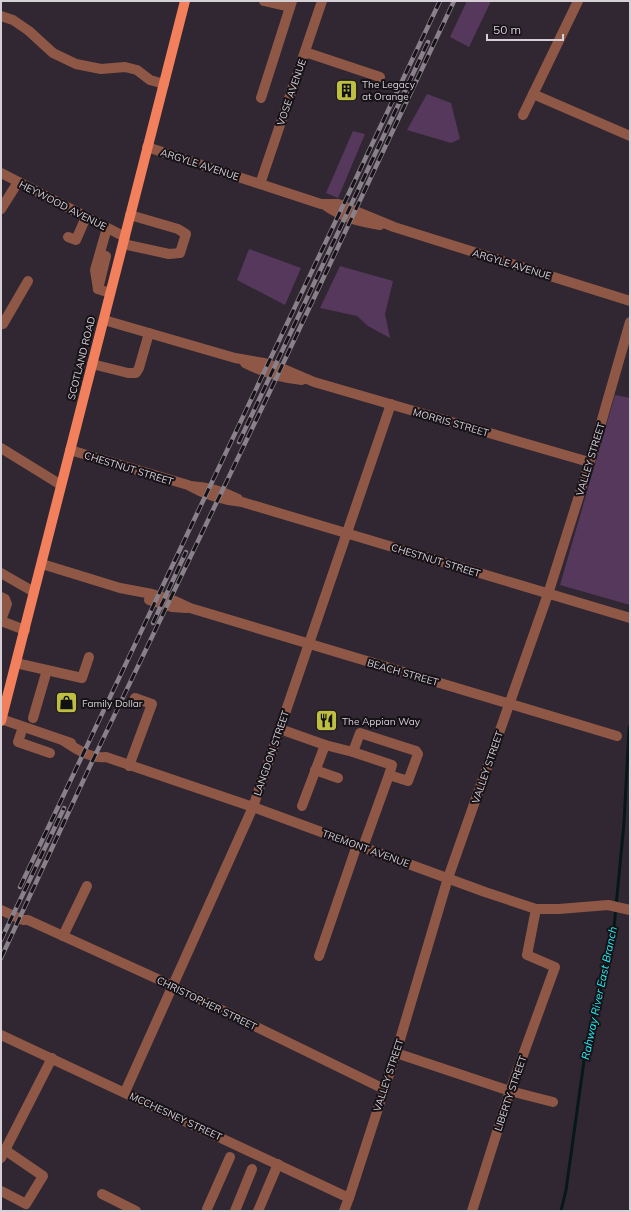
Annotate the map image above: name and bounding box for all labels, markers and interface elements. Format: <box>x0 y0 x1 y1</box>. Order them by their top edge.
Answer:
scale bar <box>487 16 563 42</box>
text: 50 m <box>493 22 521 37</box>
street label: VOSE AVENUE <box>274 57 309 127</box>
building icon: The Legacy at Orange <box>333 77 359 103</box>
place label: The Legacy at Orange <box>362 78 416 103</box>
street label: ARGYLE AVENUE <box>159 146 241 183</box>
street label: HEYWOOD AVENUE <box>17 178 109 233</box>
street label: ARGYLE AVENUE <box>471 246 553 283</box>
street label: SCOTLAND ROAD <box>65 315 98 401</box>
street label: MORRIS STREET <box>411 405 490 440</box>
street label: VALLEY STREET <box>573 421 608 497</box>
street label: CHESTNUT STREET <box>83 449 175 488</box>
street label: CHESTNUT STREET <box>390 541 482 580</box>
street label: BEACH STREET <box>366 656 440 689</box>
shop icon: Family Dollar <box>53 690 79 716</box>
place label: Family Dollar <box>82 697 143 710</box>
restaurant icon: The Appian Way <box>313 708 339 734</box>
street label: LANGDON STREET <box>251 709 292 798</box>
place label: The Appian Way <box>342 715 421 728</box>
street label: VALLEY STREET <box>469 729 506 805</box>
street label: TREMONT AVENUE <box>321 827 411 870</box>
water label: Rahway River East Branch <box>578 925 620 1061</box>
street label: CHRISTOPHER STREET <box>155 974 259 1033</box>
street label: VALLEY STREET <box>371 1037 406 1113</box>
street label: LIBERTY STREET <box>491 1054 529 1133</box>
street label: MCCHESNEY STREET <box>128 1089 224 1144</box>

